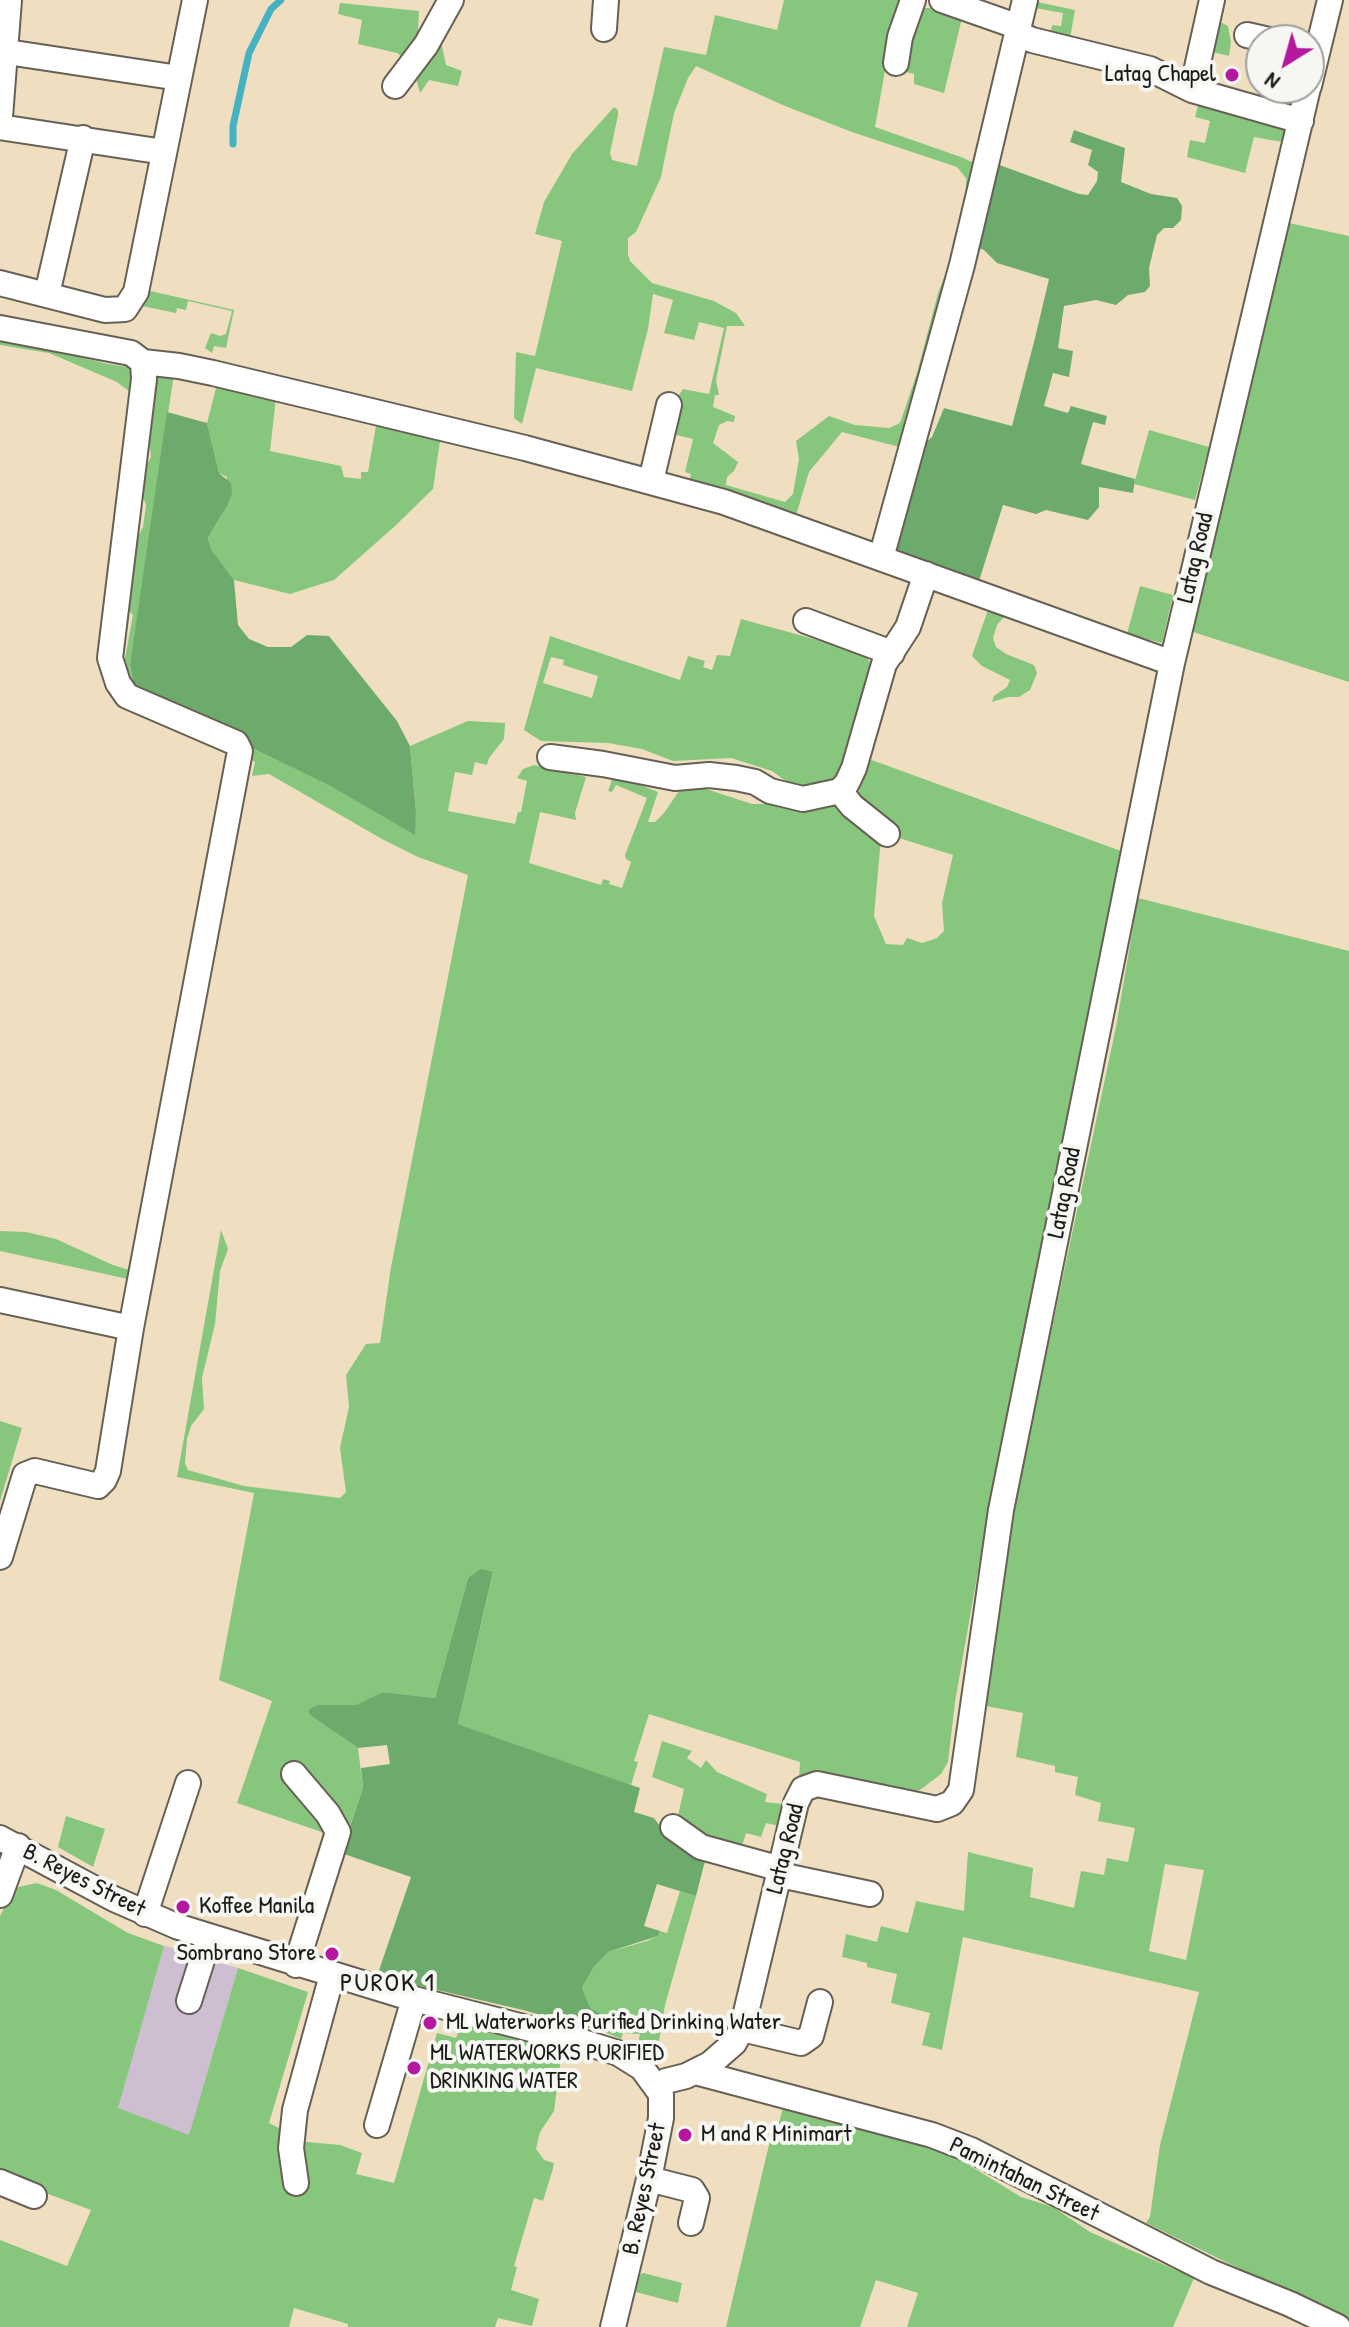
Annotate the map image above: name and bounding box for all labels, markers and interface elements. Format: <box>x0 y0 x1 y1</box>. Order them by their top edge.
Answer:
north arrow <box>1245 24 1325 104</box>
place label: Latag Chapel <box>1105 61 1216 89</box>
marker: Latag Chapel <box>1223 66 1241 84</box>
text: N <box>1258 66 1285 97</box>
street label: Latag Road <box>1172 510 1220 606</box>
street label: Latag Road <box>1042 1145 1088 1241</box>
street label: Latag Road <box>761 1801 811 1897</box>
street label: B. Reyes Street <box>18 1838 150 1924</box>
place label: Koffee Manila <box>199 1893 314 1921</box>
marker: Koffee Manila <box>174 1898 192 1916</box>
place label: Sombrano Store <box>177 1940 316 1968</box>
marker: Sombrano Store <box>323 1945 341 1963</box>
district label: PUROK 1 <box>340 1968 436 2000</box>
place label: ML Waterworks Purified Drinking Water <box>446 2009 781 2037</box>
marker: ML Waterworks Purified Drinking Water <box>421 2014 439 2032</box>
place label: ML WATERWORKS PURIFIED DRINKING WATER <box>430 2040 664 2096</box>
marker: ML WATERWORKS PURIFIED DRINKING WATER <box>405 2059 423 2077</box>
street label: B. Reyes Street <box>617 2121 673 2257</box>
place label: M and R Minimart <box>701 2121 851 2149</box>
marker: M and R Minimart <box>676 2126 694 2144</box>
street label: Pamintahan Street <box>944 2131 1104 2229</box>

